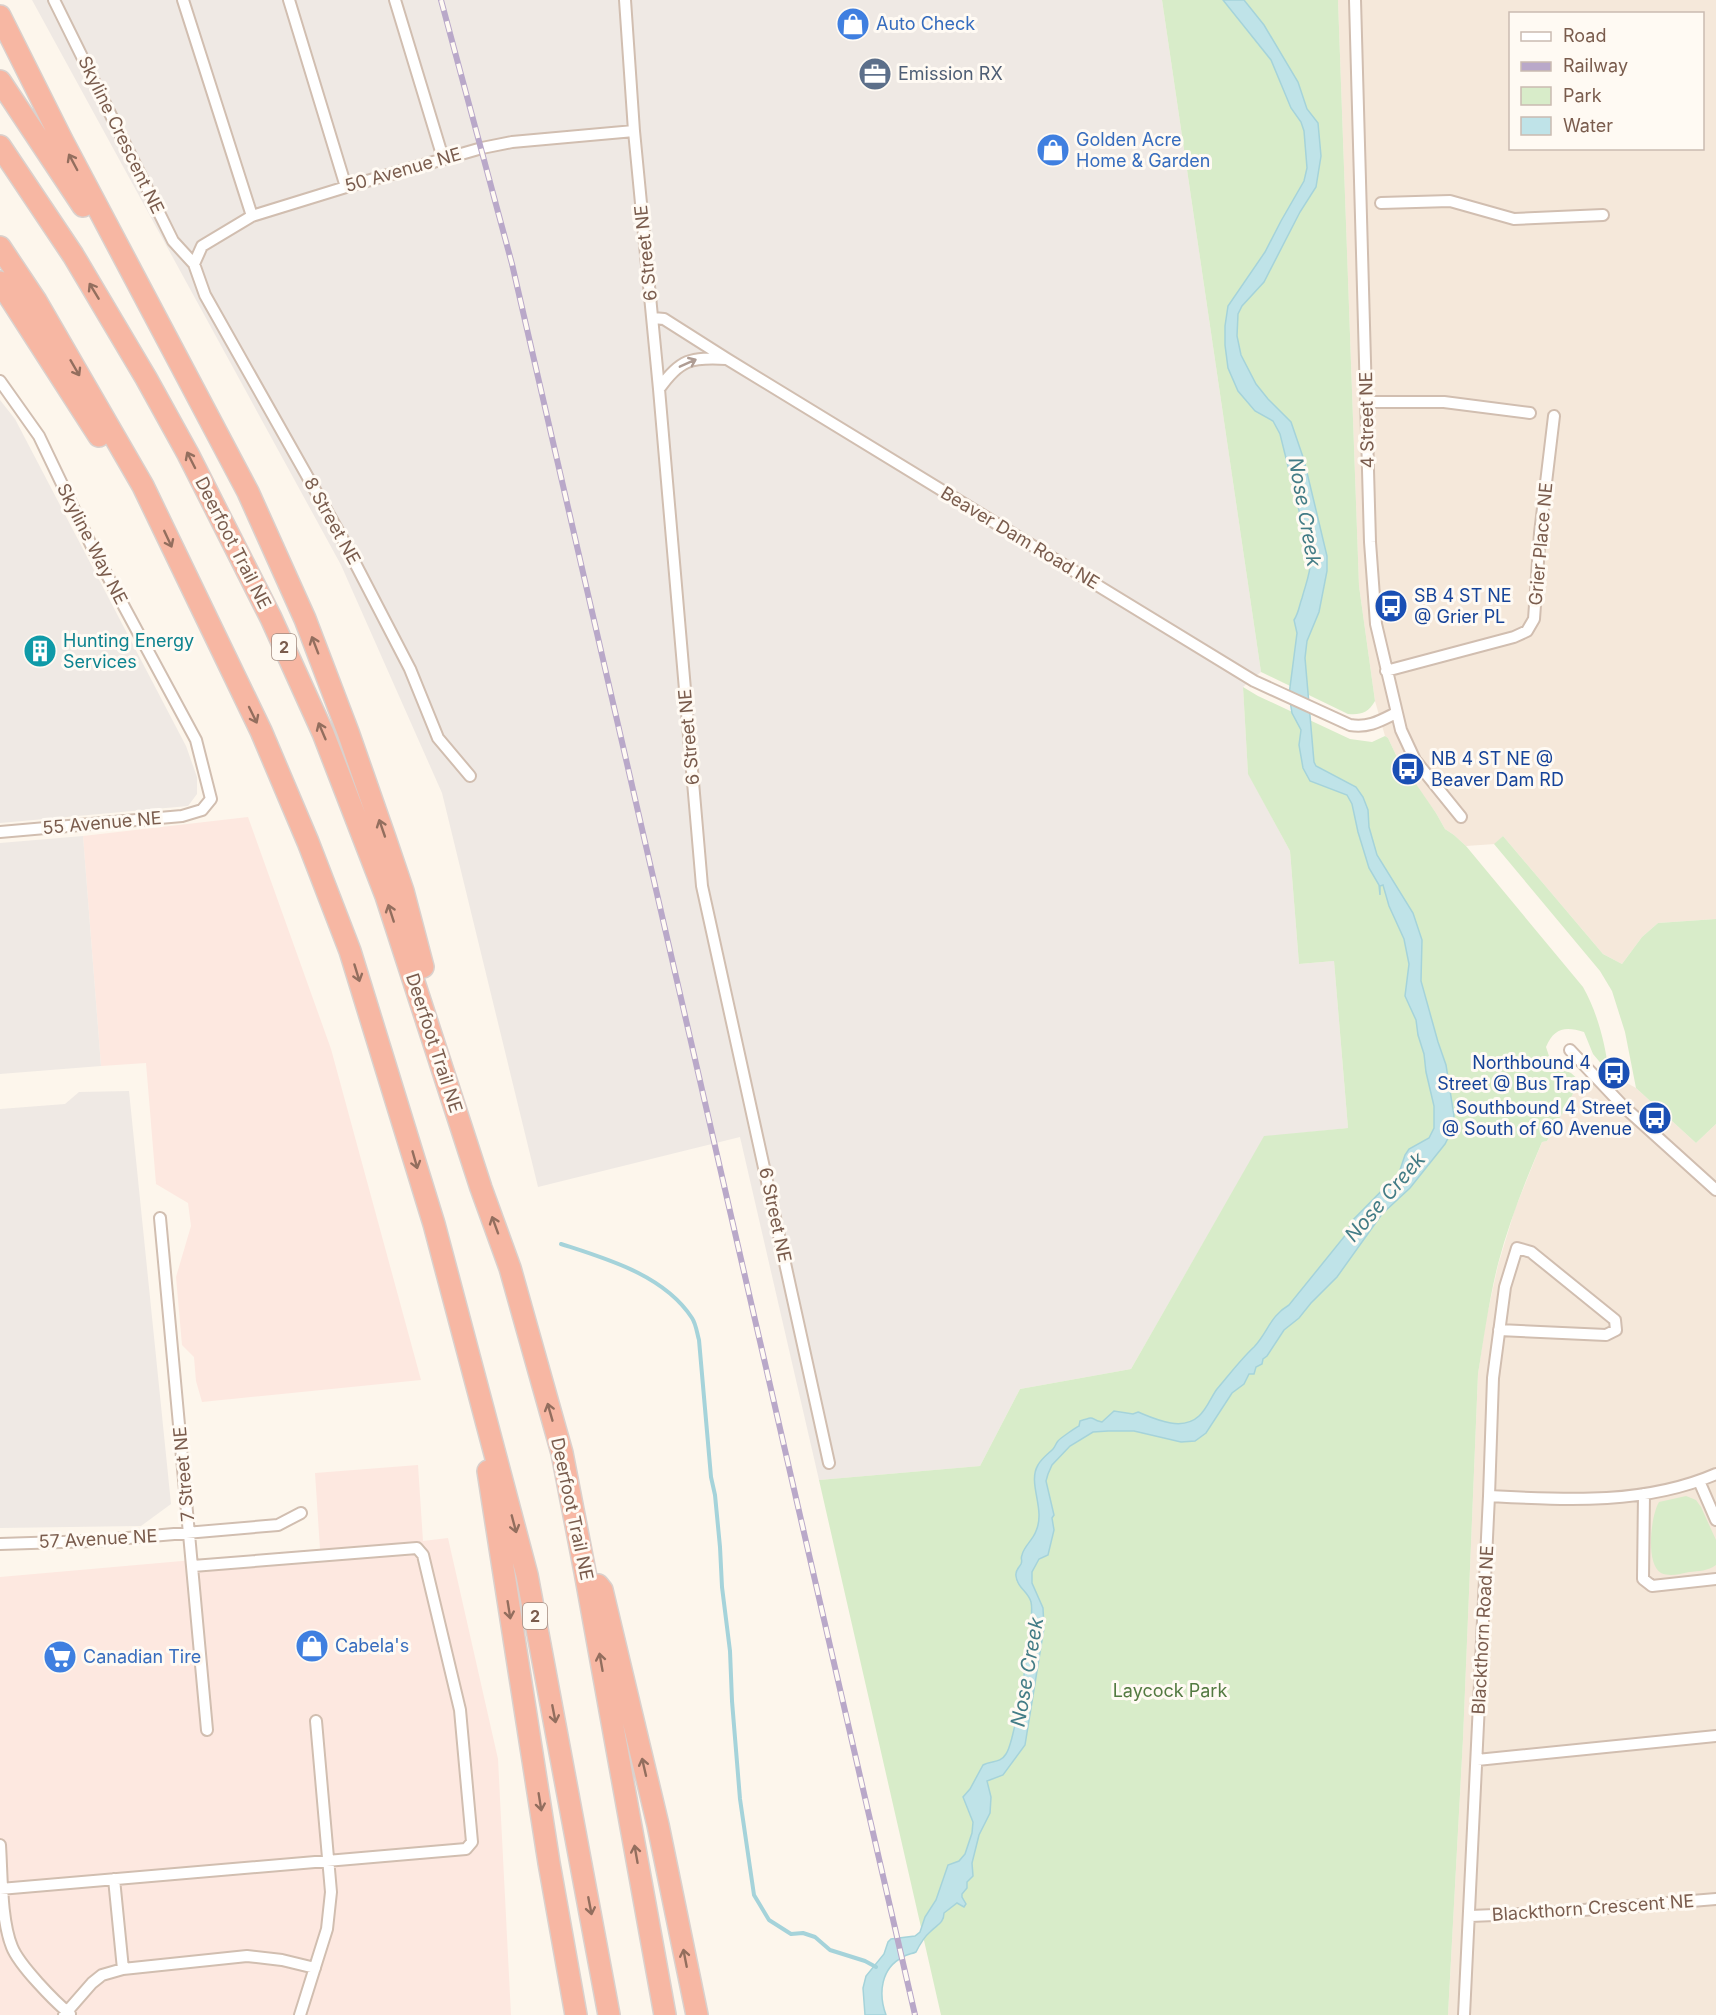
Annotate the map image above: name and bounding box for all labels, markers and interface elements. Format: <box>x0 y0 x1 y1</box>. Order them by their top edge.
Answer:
shop icon: Auto Check <box>835 6 871 42</box>
legend <box>1509 12 1704 150</box>
place label: Auto Check <box>876 13 975 34</box>
text: Road <box>1563 25 1606 46</box>
street label: Skyline Crescent NE <box>74 52 169 217</box>
text: Railway <box>1563 55 1628 76</box>
office icon: Emission RX <box>857 56 893 92</box>
place label: Emission RX <box>898 63 1003 84</box>
text: Park <box>1563 85 1602 106</box>
text: Water <box>1563 115 1613 136</box>
place label: Golden Acre Home & Garden <box>1076 129 1210 171</box>
shop icon: Golden Acre Home & Garden <box>1035 132 1071 168</box>
street label: 50 Avenue NE <box>342 143 463 196</box>
one-way arrow <box>67 154 79 171</box>
street label: 6 Street NE <box>630 204 661 302</box>
one-way arrow <box>88 283 100 300</box>
one-way arrow <box>678 357 696 368</box>
one-way arrow <box>69 359 81 376</box>
street label: 4 Street NE <box>1355 371 1378 469</box>
one-way arrow <box>185 452 196 470</box>
water label: Nose Creek <box>1284 455 1327 570</box>
street label: Deerfoot Trail NE <box>191 473 276 612</box>
street label: 8 Street NE <box>300 473 365 568</box>
street label: Skyline Way NE <box>53 480 132 608</box>
street label: Beaver Dam Road NE <box>937 482 1103 593</box>
street label: Grier Place NE <box>1525 482 1556 606</box>
one-way arrow <box>162 530 174 548</box>
place label: SB 4 ST NE @ Grier PL <box>1414 585 1512 627</box>
bus stop icon: SB 4 ST NE @ Grier PL <box>1373 588 1409 624</box>
place label: Hunting Energy Services <box>63 630 194 672</box>
building icon: Hunting Energy Services <box>22 633 58 669</box>
road number: 2 <box>272 634 296 660</box>
one-way arrow <box>308 636 319 655</box>
street label: 6 Street NE <box>674 688 703 786</box>
one-way arrow <box>248 705 260 723</box>
one-way arrow <box>315 722 327 740</box>
place label: NB 4 ST NE @ Beaver Dam RD <box>1431 748 1564 790</box>
bus stop icon: NB 4 ST NE @ Beaver Dam RD <box>1390 751 1426 787</box>
street label: 55 Avenue NE <box>41 807 162 838</box>
one-way arrow <box>375 819 386 838</box>
one-way arrow <box>385 904 396 923</box>
one-way arrow <box>352 963 363 982</box>
street label: Deerfoot Trail NE <box>402 970 467 1115</box>
place label: Northbound 4 Street @ Bus Trap <box>1437 1052 1591 1094</box>
bus stop icon: Northbound 4 Street @ Bus Trap <box>1596 1055 1632 1091</box>
place label: Southbound 4 Street @ South of 60 Avenue <box>1442 1097 1632 1139</box>
bus stop icon: Southbound 4 Street @ South of 60 Avenue <box>1637 1100 1673 1136</box>
water label: Nose Creek <box>1340 1147 1431 1247</box>
one-way arrow <box>410 1150 421 1169</box>
street label: 6 Street NE <box>755 1166 796 1264</box>
one-way arrow <box>489 1216 500 1235</box>
one-way arrow <box>544 1403 556 1422</box>
street label: 7 Street NE <box>169 1426 198 1523</box>
street label: Deerfoot Trail NE <box>547 1436 598 1582</box>
one-way arrow <box>508 1514 520 1533</box>
street label: 57 Avenue NE <box>38 1525 158 1552</box>
street label: Blackthorn Road NE <box>1468 1545 1497 1715</box>
one-way arrow <box>504 1599 515 1619</box>
road number: 2 <box>523 1603 547 1629</box>
water label: Nose Creek <box>1006 1614 1049 1729</box>
shop icon: Cabela's <box>294 1628 330 1664</box>
place label: Cabela's <box>335 1635 409 1656</box>
supermarket icon: Canadian Tire <box>42 1639 78 1675</box>
place label: Canadian Tire <box>83 1646 201 1667</box>
one-way arrow <box>596 1653 607 1673</box>
park label: Laycock Park <box>1113 1680 1227 1701</box>
one-way arrow <box>549 1704 560 1724</box>
one-way arrow <box>638 1758 650 1777</box>
one-way arrow <box>534 1792 545 1812</box>
one-way arrow <box>630 1845 641 1864</box>
street label: Blackthorn Crescent NE <box>1491 1890 1695 1925</box>
one-way arrow <box>585 1896 596 1915</box>
one-way arrow <box>679 1948 690 1968</box>

